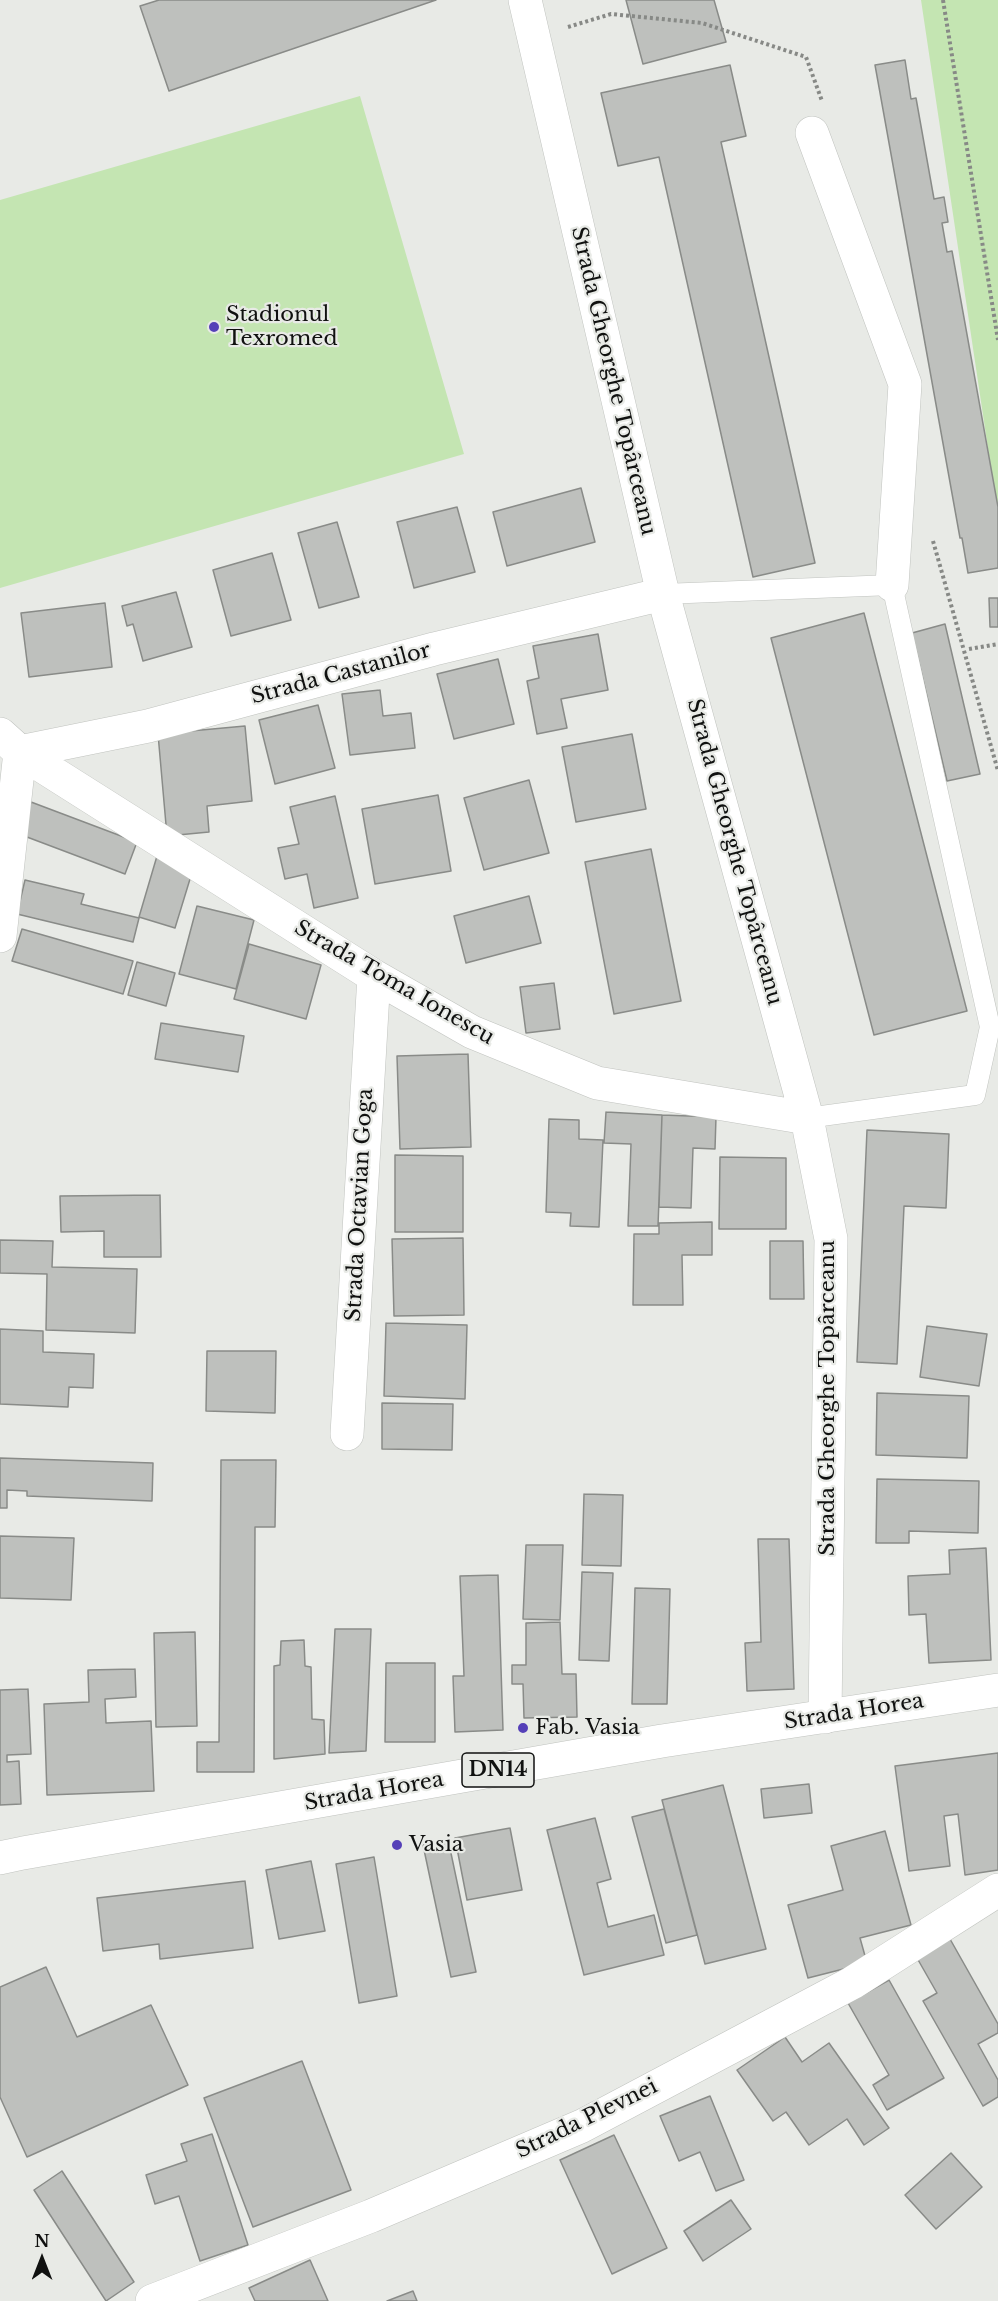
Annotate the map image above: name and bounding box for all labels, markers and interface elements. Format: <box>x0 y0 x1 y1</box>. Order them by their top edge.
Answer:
street label: Strada Gheorghe Topârceanu <box>565 224 661 538</box>
place label: Stadionul Texromed <box>226 302 338 352</box>
marker: Stadionul Texromed <box>207 320 221 334</box>
street label: Strada Castanilor <box>249 638 433 710</box>
street label: Strada Gheorghe Topârceanu <box>681 696 787 1008</box>
street label: Strada Toma Ionescu <box>290 915 498 1051</box>
street label: Strada Octavian Goga <box>341 1088 379 1322</box>
street label: Strada Gheorghe Topârceanu <box>815 1240 841 1556</box>
street label: Strada Horea <box>782 1689 926 1735</box>
place label: Fab. Vasia <box>535 1715 640 1741</box>
marker: Fab. Vasia <box>516 1721 530 1735</box>
road number: DN14 <box>462 1753 534 1787</box>
street label: Strada Horea <box>302 1767 446 1817</box>
place label: Vasia <box>409 1832 463 1858</box>
marker: Vasia <box>390 1838 404 1852</box>
street label: Strada Plevnei <box>512 2074 662 2164</box>
north arrow <box>12 2229 72 2289</box>
text: N <box>34 2231 50 2251</box>

